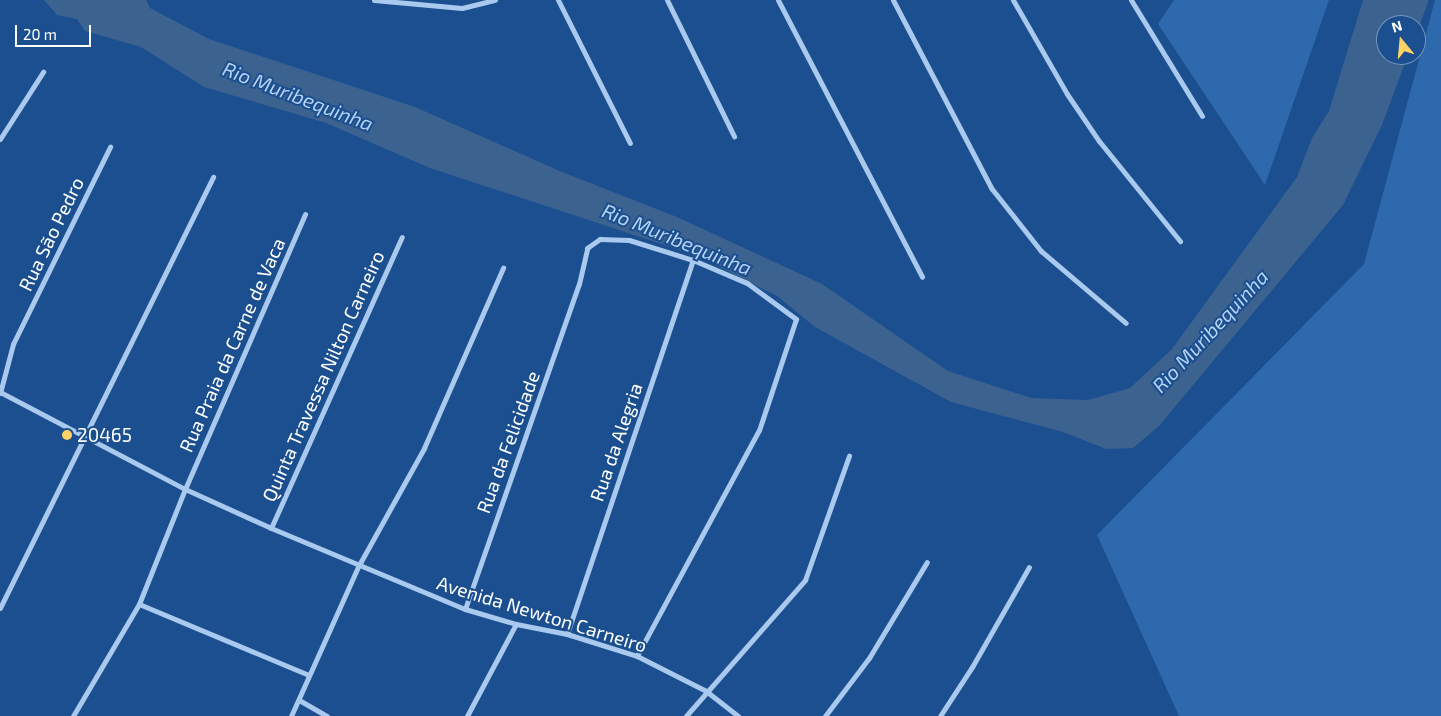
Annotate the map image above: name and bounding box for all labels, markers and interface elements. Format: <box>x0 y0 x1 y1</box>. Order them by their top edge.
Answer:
scale bar <box>18 15 94 47</box>
north arrow <box>1376 15 1426 65</box>
text: N <box>1389 17 1404 36</box>
text: 20 m <box>23 25 57 43</box>
water label: Rio Muribequinha <box>219 56 377 136</box>
street label: Rua São Pedro <box>14 173 88 295</box>
water label: Rio Muribequinha <box>599 198 755 280</box>
street label: Rua Praia da Carne de Vaca <box>174 234 290 456</box>
street label: Quinta Travessa Nilton Carneiro <box>257 247 389 505</box>
water label: Rio Muribequinha <box>1147 265 1273 397</box>
street label: Rua da Felicidade <box>472 368 544 516</box>
street label: Rua da Alegria <box>585 380 647 504</box>
place label: 20465 <box>77 424 132 446</box>
marker: 20465 <box>61 429 73 441</box>
street label: Avenida Newton Carneiro <box>434 571 650 657</box>

